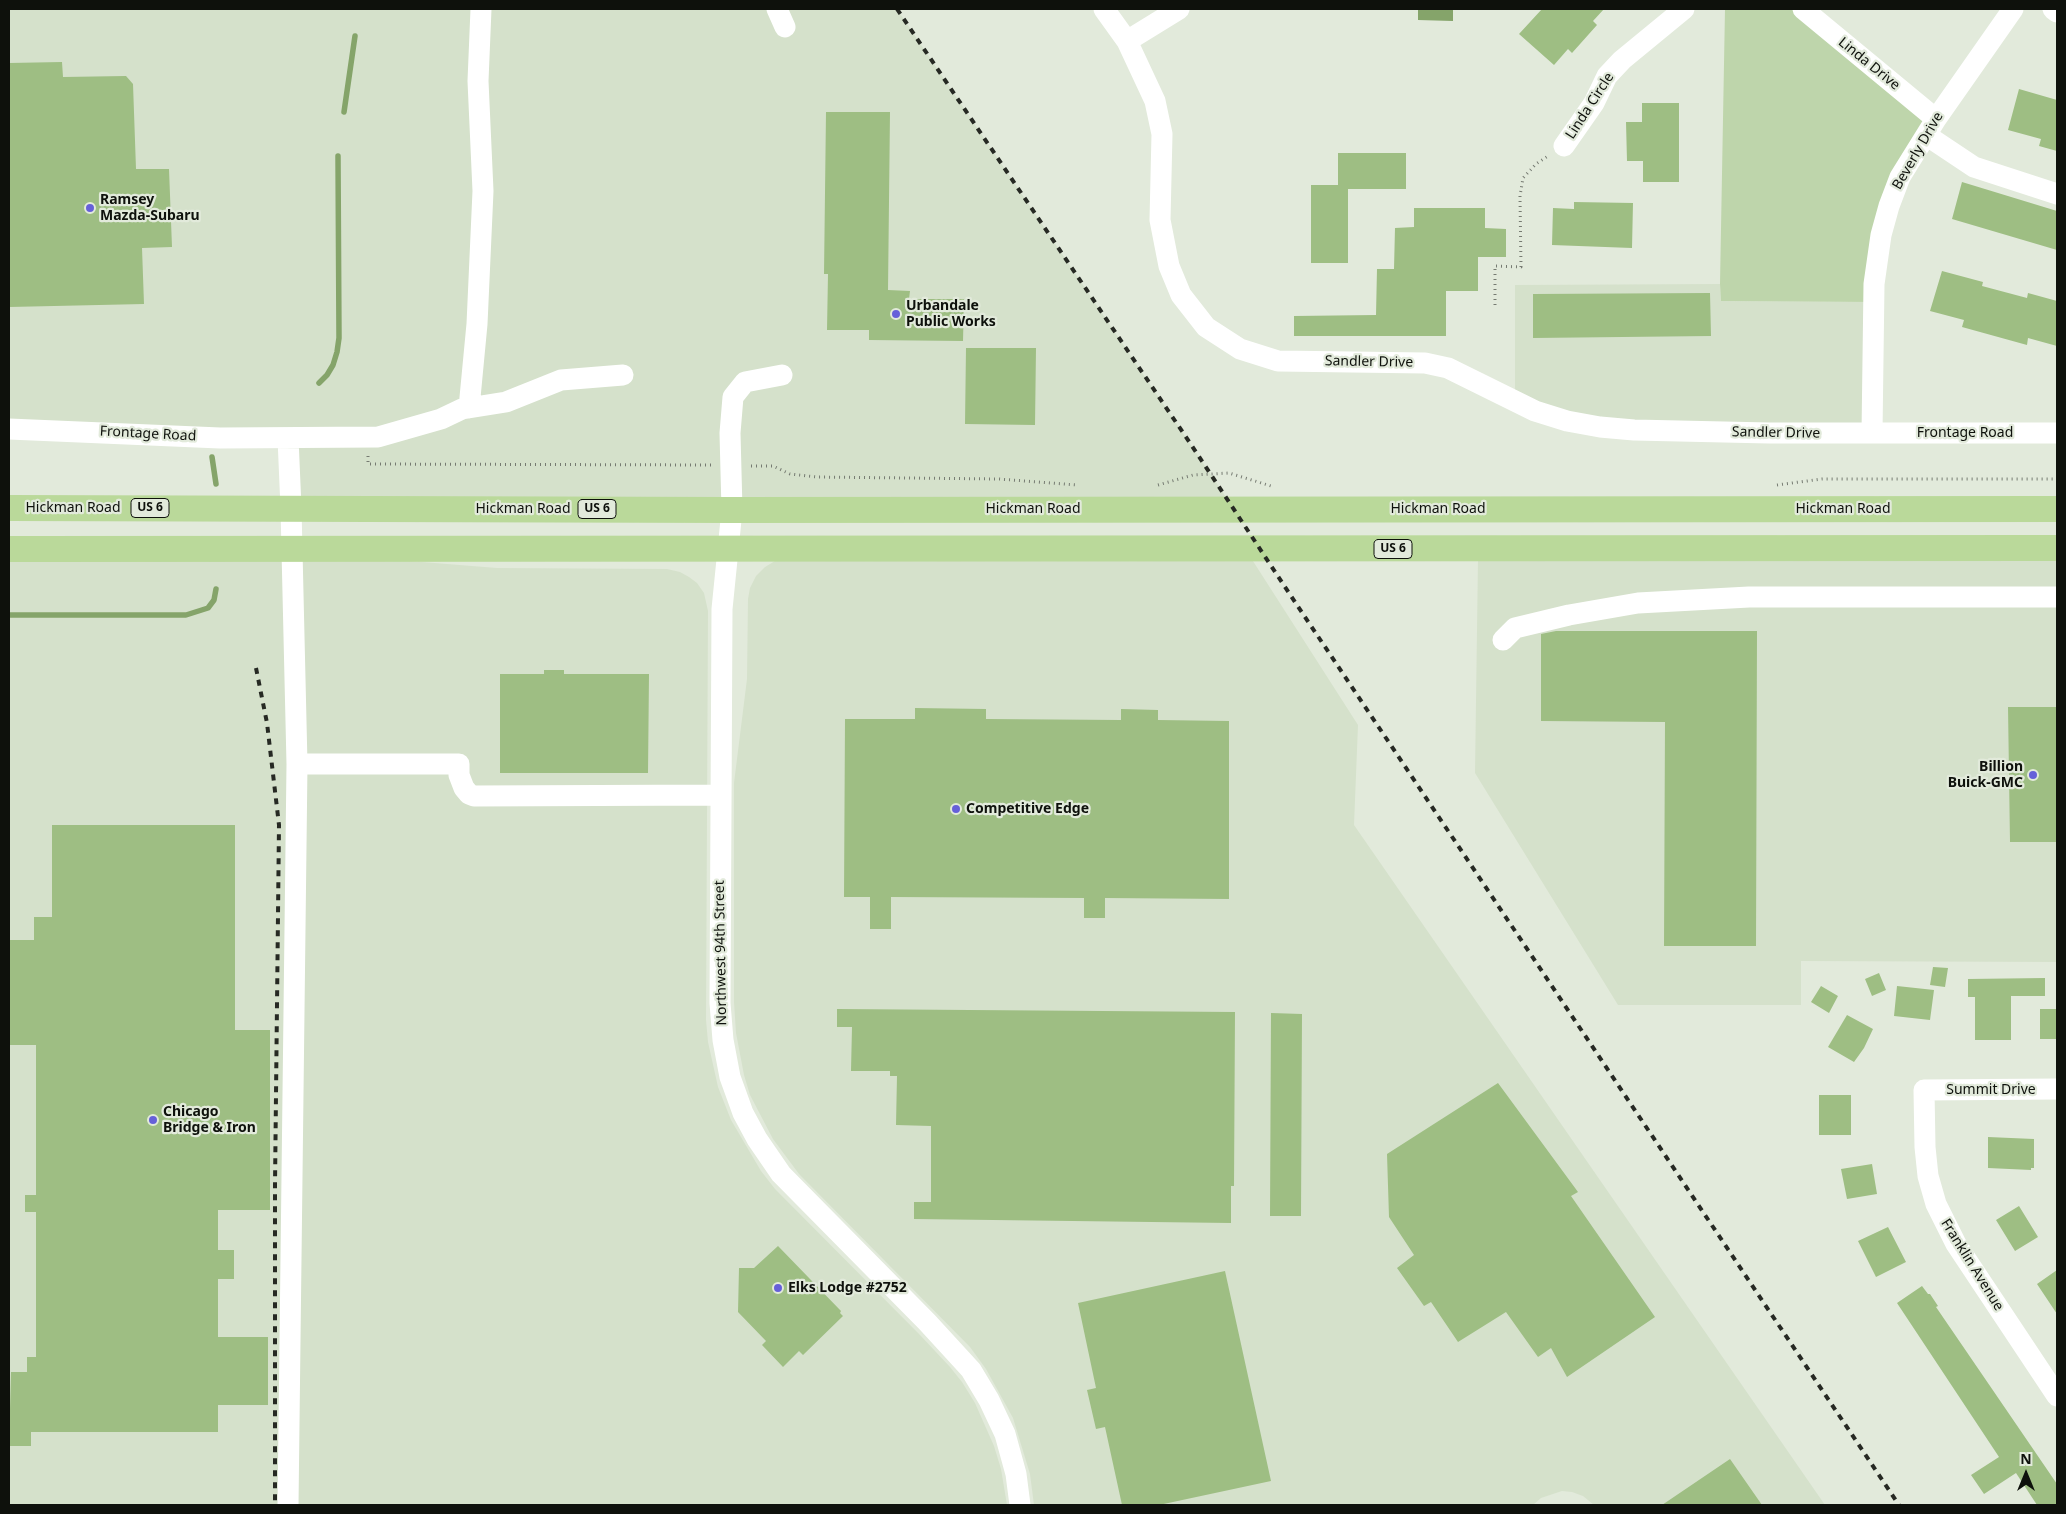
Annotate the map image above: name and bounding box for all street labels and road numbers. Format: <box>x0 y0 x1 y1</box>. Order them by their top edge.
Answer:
street label: Linda Drive <box>1835 34 1903 94</box>
street label: Linda Circle <box>1562 70 1618 142</box>
street label: Beverly Drive <box>1889 109 1947 193</box>
street label: Sandler Drive <box>1325 353 1413 371</box>
street label: Frontage Road <box>99 423 197 445</box>
street label: Sandler Drive <box>1732 424 1820 442</box>
street label: Frontage Road <box>1917 425 2013 441</box>
road number: US 6 <box>131 498 169 518</box>
road number: US 6 <box>578 499 616 518</box>
street label: Hickman Road <box>25 500 121 516</box>
street label: Hickman Road <box>475 501 571 517</box>
street label: Hickman Road <box>985 501 1081 517</box>
street label: Hickman Road <box>1390 501 1486 517</box>
street label: Hickman Road <box>1795 501 1891 517</box>
road number: US 6 <box>1374 540 1412 558</box>
street label: Northwest 94th Street <box>711 880 731 1026</box>
street label: Summit Drive <box>1946 1082 2036 1098</box>
street label: Franklin Avenue <box>1937 1216 2007 1314</box>

